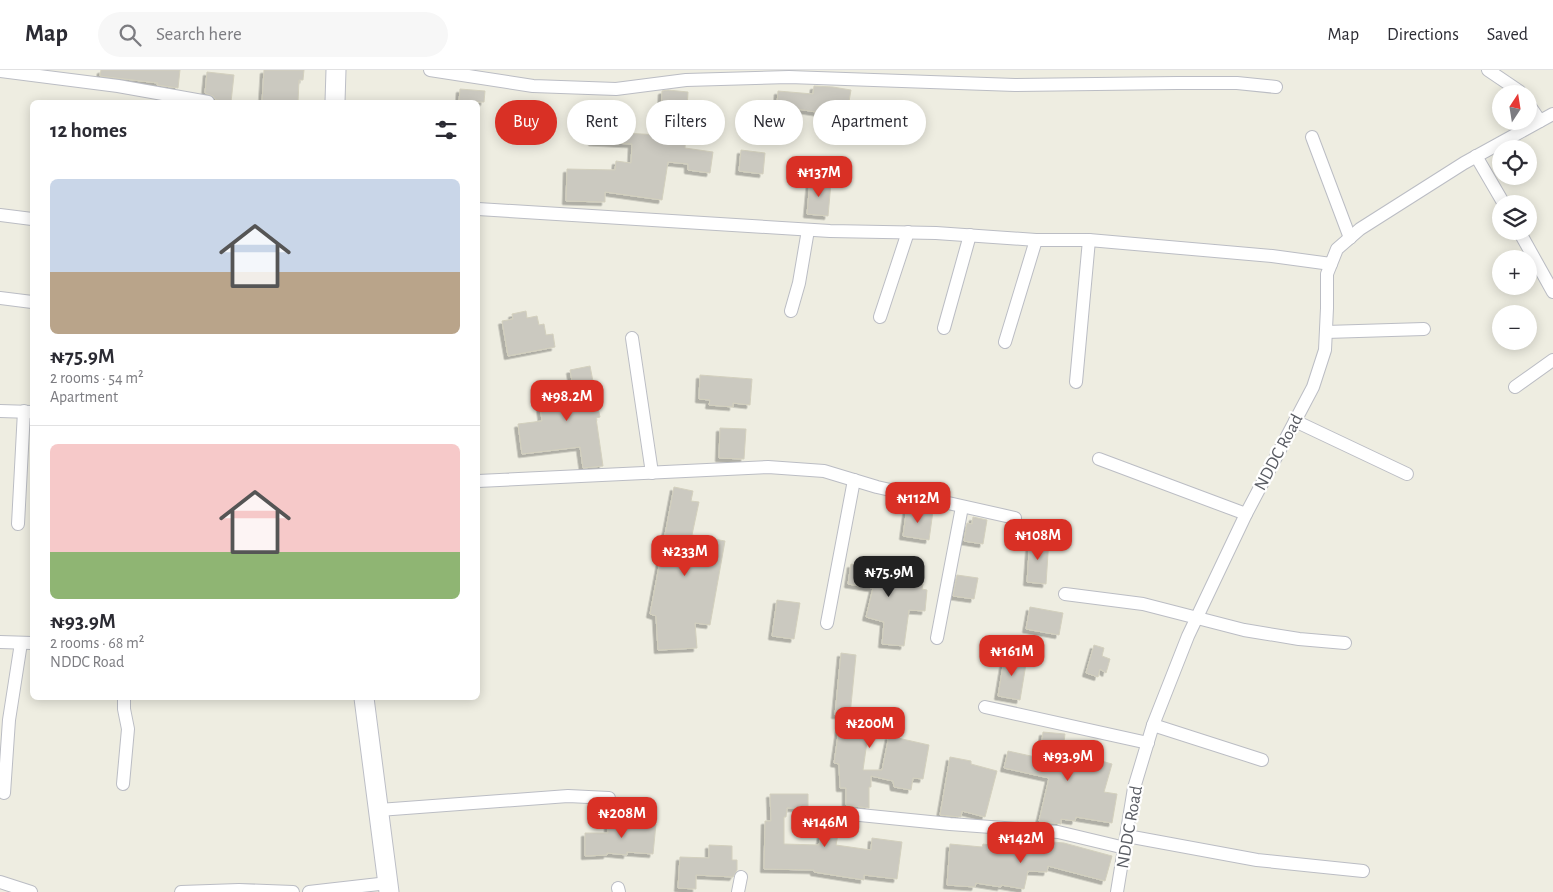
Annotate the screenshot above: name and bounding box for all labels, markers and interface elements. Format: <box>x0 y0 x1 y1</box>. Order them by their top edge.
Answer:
search box <box>98 12 448 57</box>
icon: search <box>116 21 144 49</box>
text: Map <box>25 22 68 46</box>
text: Search here <box>156 25 242 44</box>
text: Map <box>1328 26 1359 44</box>
text: Directions <box>1387 26 1459 44</box>
text: Saved <box>1487 26 1528 44</box>
north arrow <box>1492 85 1538 130</box>
map controls <box>1492 85 1537 350</box>
chip: Buy <box>495 100 557 145</box>
chip: Rent <box>567 100 636 145</box>
chip: Filters <box>646 100 725 145</box>
chip: New <box>735 100 803 145</box>
chip: Apartment <box>813 100 926 145</box>
icon: filters <box>432 116 460 144</box>
text: 12 homes <box>50 120 127 141</box>
button: locate <box>1492 140 1537 185</box>
pin: ₦137M <box>784 156 854 198</box>
text: ₦137M <box>797 164 841 180</box>
button: layers <box>1492 195 1537 240</box>
icon: home <box>210 211 300 301</box>
button: + <box>1492 250 1537 295</box>
button: − <box>1492 305 1537 350</box>
text: ₦75.9M <box>50 346 115 367</box>
text: 2 rooms · 54 m² <box>50 370 144 386</box>
pin: ₦98.2M <box>526 380 608 422</box>
text: ₦98.2M <box>542 388 592 404</box>
text: Apartment <box>50 389 118 405</box>
street label: NDDC Road <box>1251 411 1306 494</box>
icon: home <box>210 477 300 567</box>
pin: ₦112M <box>883 482 953 524</box>
text: ₦112M <box>896 490 940 506</box>
pin: ₦108M <box>1003 518 1073 561</box>
text: ₦108M <box>1015 527 1061 543</box>
pin: ₦233M <box>650 534 720 577</box>
text: ₦233M <box>662 543 708 559</box>
pin: ₦75.9M <box>848 556 930 598</box>
text: ₦75.9M <box>864 564 914 580</box>
text: ₦93.9M <box>50 611 116 632</box>
pin: ₦161M <box>977 634 1047 677</box>
text: 2 rooms · 68 m² <box>50 635 144 651</box>
text: ₦161M <box>990 643 1034 659</box>
text: NDDC Road <box>50 654 124 670</box>
pin: ₦200M <box>835 706 905 749</box>
text: ₦200M <box>846 715 894 731</box>
pin: ₦93.9M <box>1027 740 1109 782</box>
text: ₦93.9M <box>1043 748 1093 764</box>
street label: NDDC Road <box>1114 784 1146 870</box>
pin: ₦208M <box>587 796 657 839</box>
text: ₦208M <box>598 805 646 821</box>
pin: ₦146M <box>790 806 860 848</box>
text: ₦146M <box>802 814 848 830</box>
pin: ₦142M <box>986 822 1056 864</box>
text: ₦142M <box>998 830 1044 846</box>

